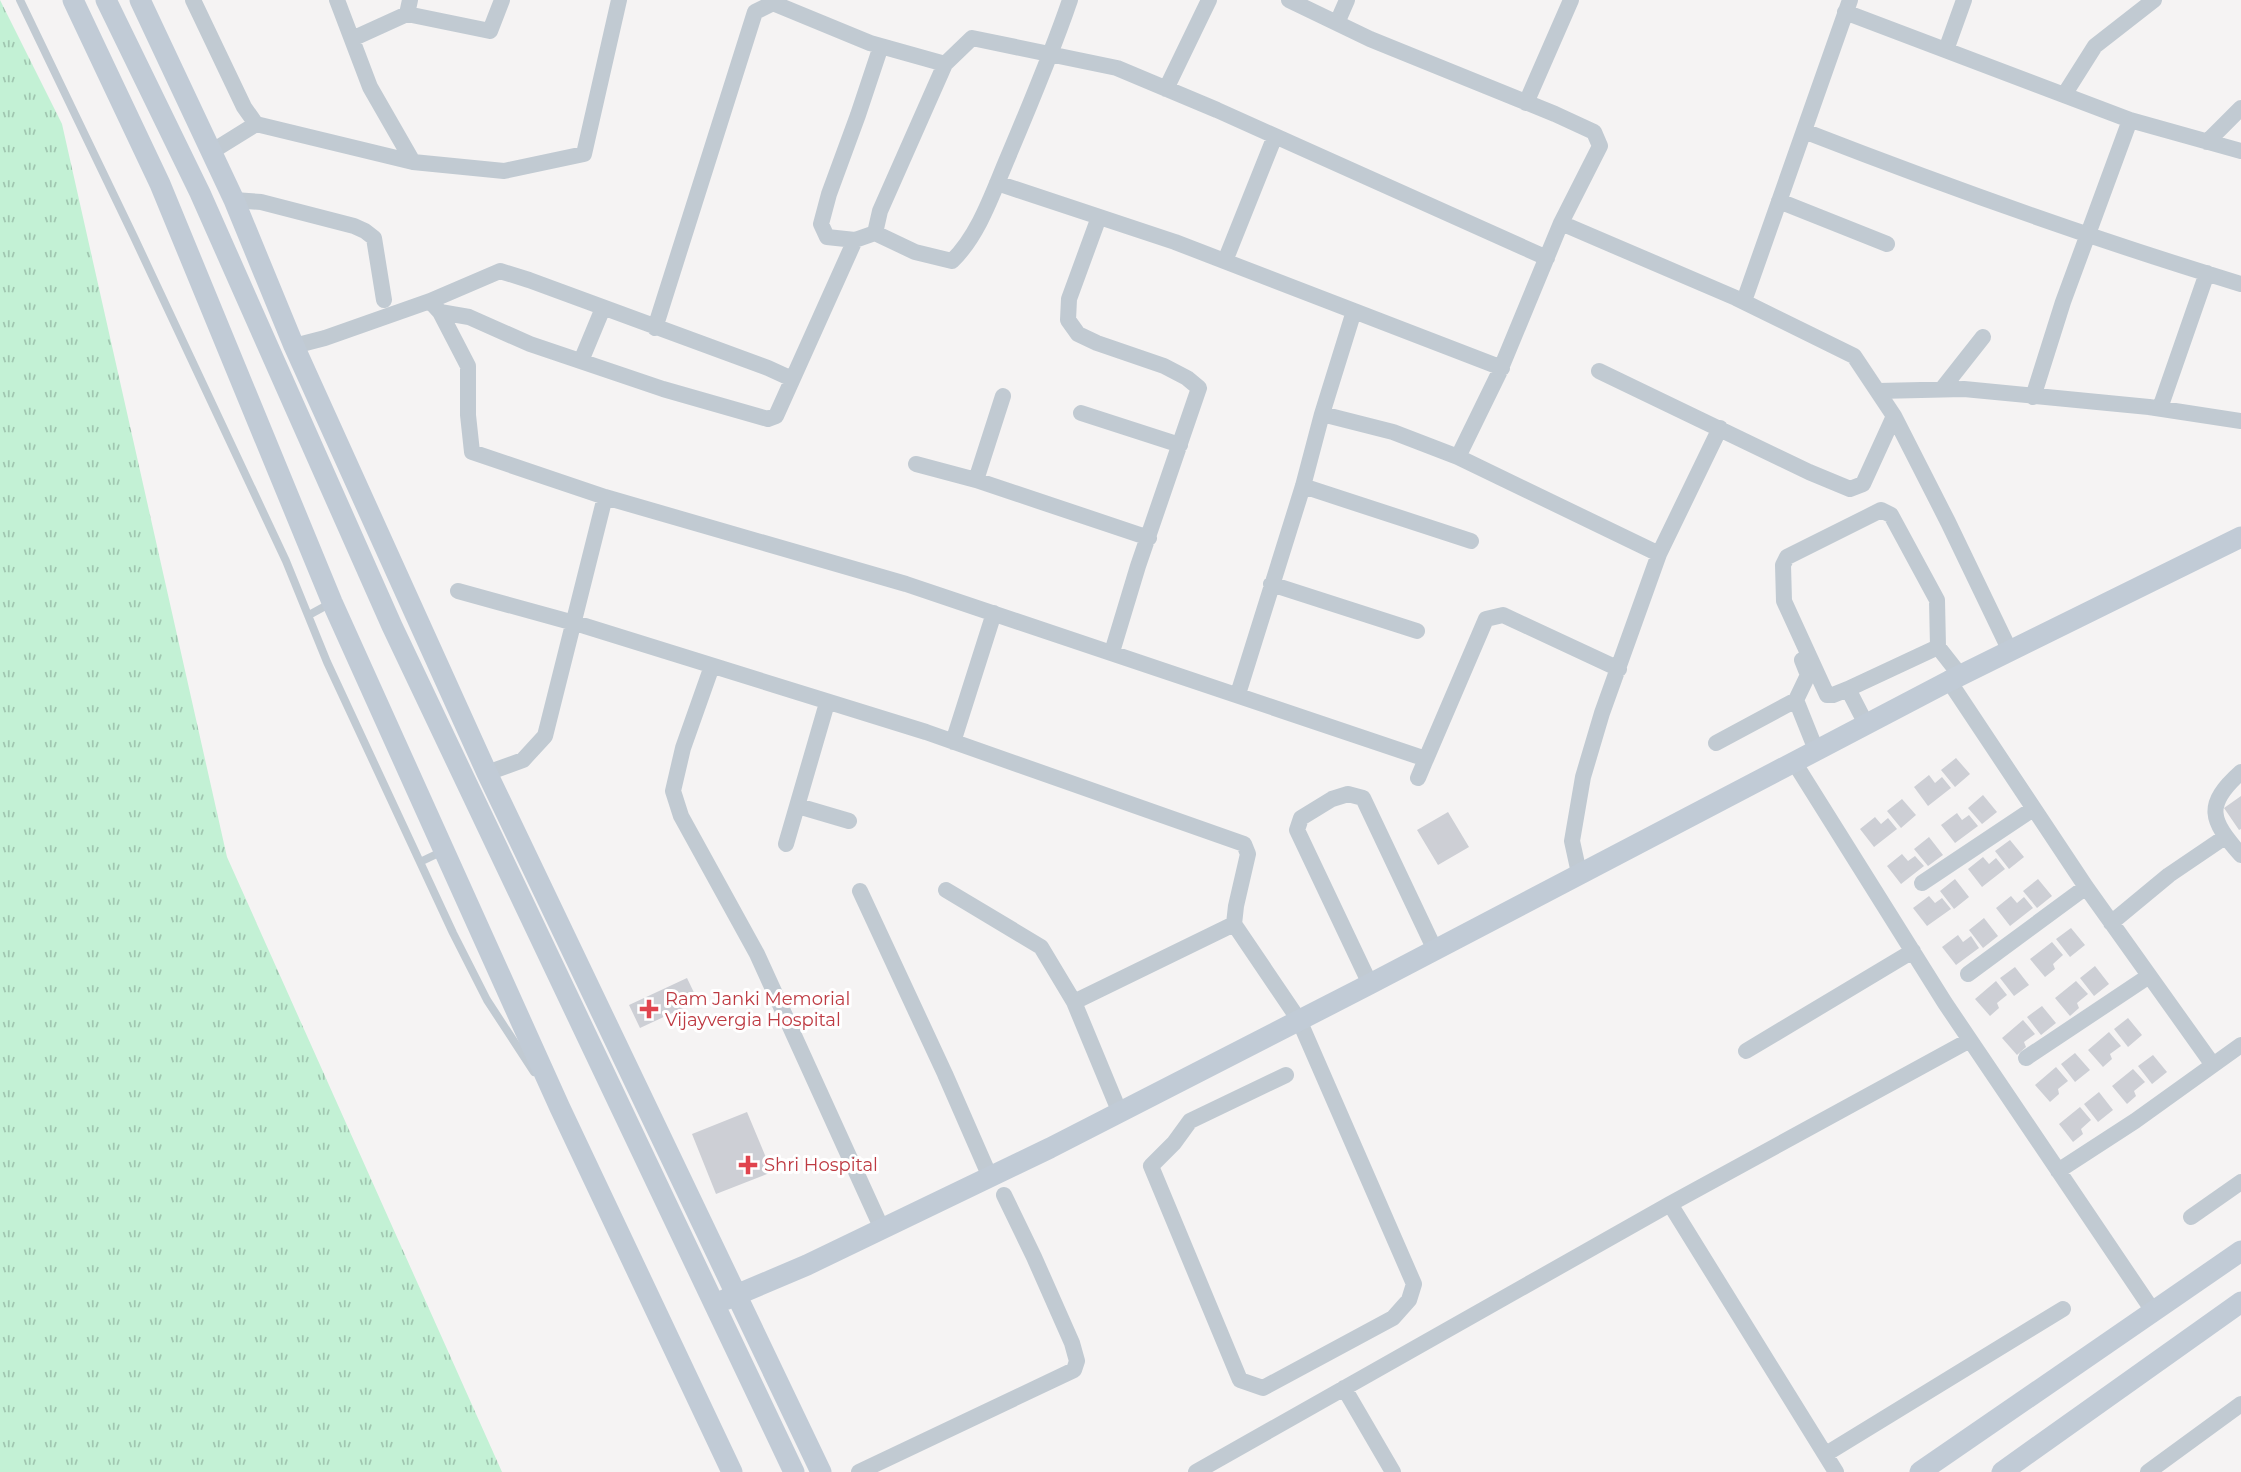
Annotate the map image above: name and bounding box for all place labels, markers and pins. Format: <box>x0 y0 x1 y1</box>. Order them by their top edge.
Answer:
place label: Ram Janki Memorial Vijayvergia Hospital <box>665 988 850 1031</box>
marker: Ram Janki Memorial Vijayvergia Hospital <box>639 999 659 1019</box>
place label: Shri Hospital <box>764 1154 878 1176</box>
marker: Shri Hospital <box>738 1155 758 1175</box>

